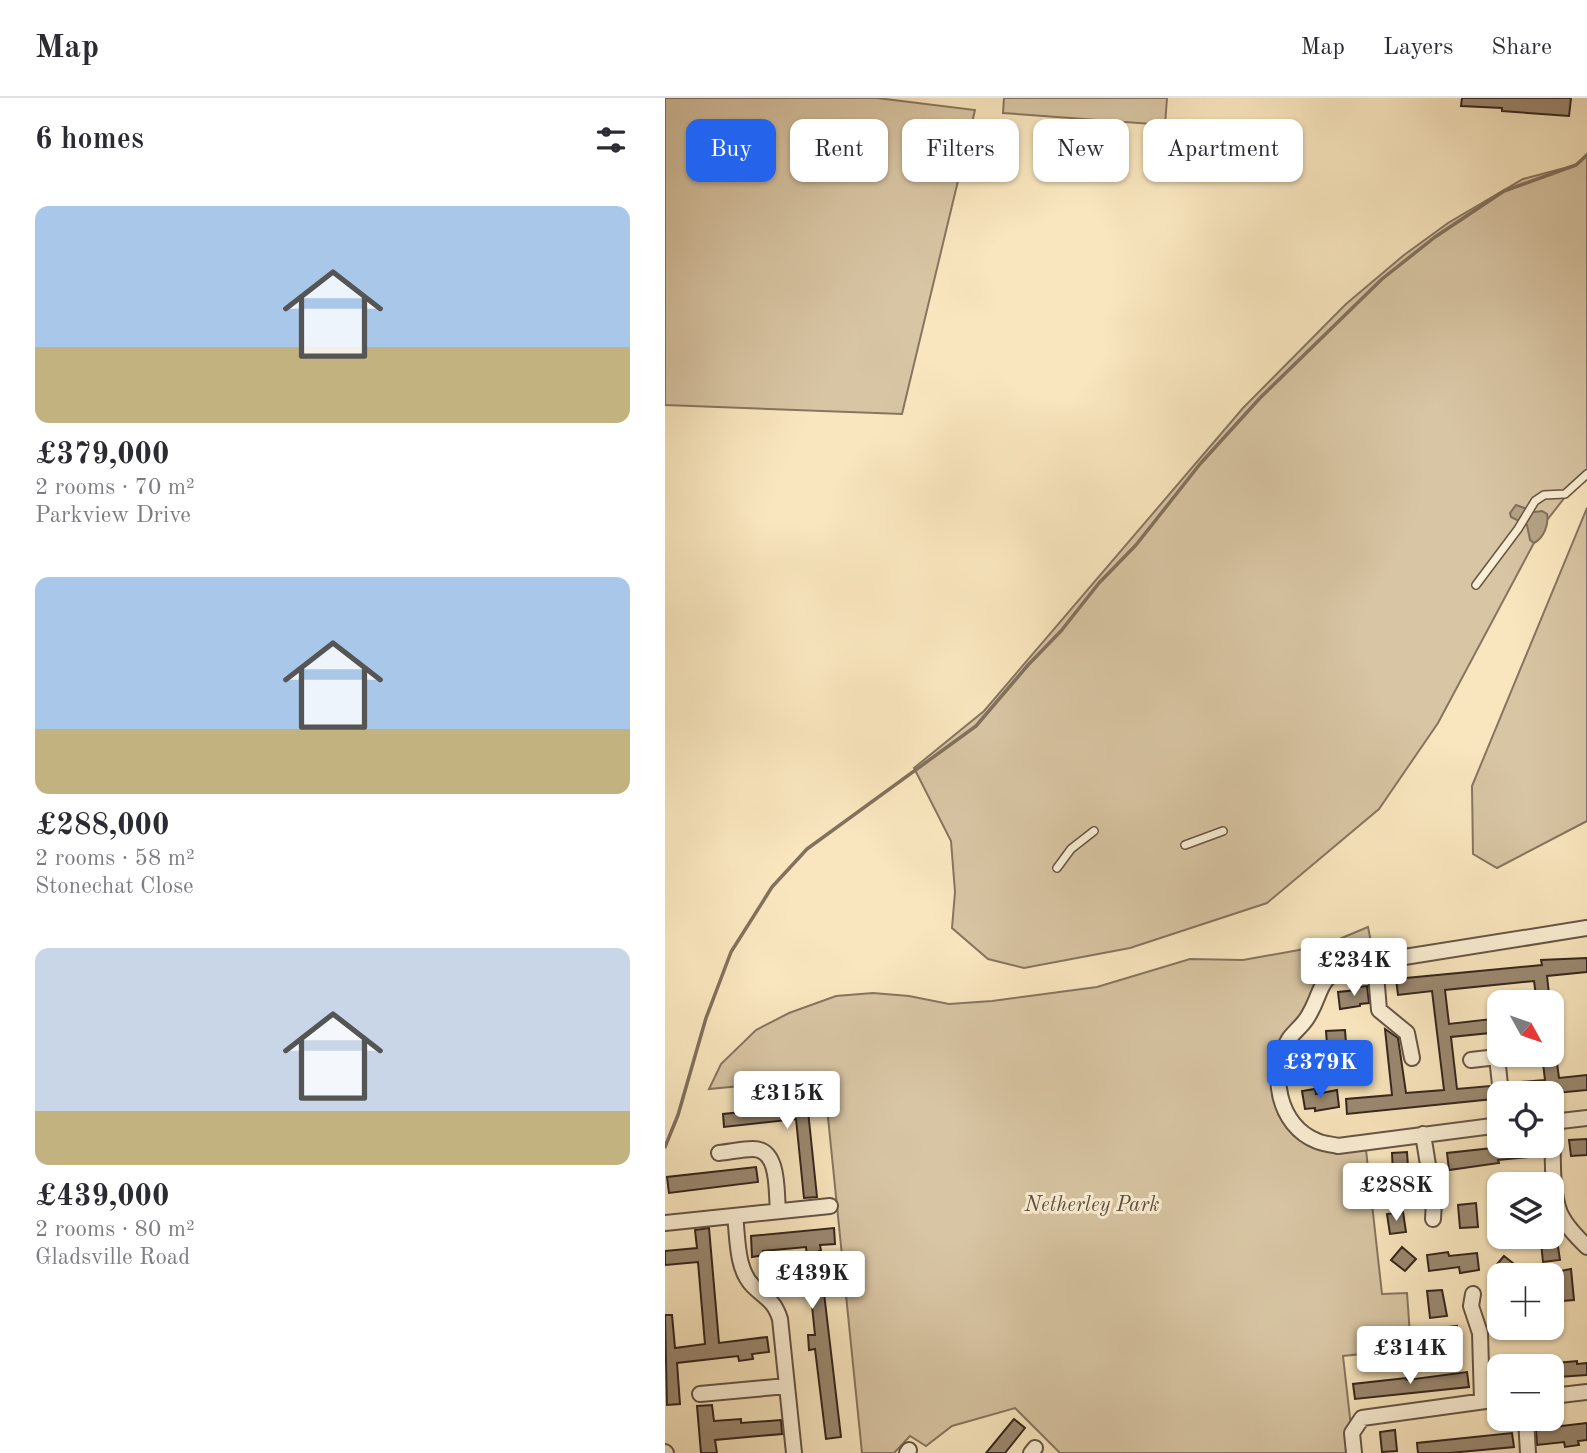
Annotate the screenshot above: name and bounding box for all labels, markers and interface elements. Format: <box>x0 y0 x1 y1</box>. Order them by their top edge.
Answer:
text: Map <box>35 32 99 65</box>
text: Map <box>1301 36 1345 60</box>
text: Layers <box>1383 36 1453 60</box>
text: Share <box>1491 36 1552 60</box>
chip: Buy <box>686 119 776 182</box>
chip: Rent <box>790 119 888 182</box>
chip: Filters <box>902 119 1019 182</box>
chip: New <box>1033 119 1129 182</box>
chip: Apartment <box>1143 119 1303 182</box>
icon: filters <box>592 121 630 159</box>
text: 6 homes <box>35 125 144 155</box>
icon: home <box>270 251 396 377</box>
text: £379,000 <box>35 440 169 470</box>
text: 2 rooms · 70 m² <box>35 476 195 499</box>
text: Parkview Drive <box>35 504 191 527</box>
icon: home <box>270 622 396 748</box>
text: £288,000 <box>35 811 169 841</box>
text: 2 rooms · 58 m² <box>35 847 195 870</box>
text: Stonechat Close <box>35 875 194 898</box>
pin: £234K <box>1305 939 1403 998</box>
text: £234K <box>1317 949 1391 972</box>
north arrow <box>1487 990 1565 1068</box>
map controls <box>1487 990 1564 1431</box>
icon: home <box>270 993 396 1119</box>
pin: £379K <box>1271 1040 1369 1100</box>
text: £379K <box>1283 1051 1357 1074</box>
pin: £315K <box>738 1072 836 1131</box>
button: locate <box>1487 1081 1564 1158</box>
text: £315K <box>750 1082 824 1105</box>
pin: £288K <box>1347 1164 1445 1223</box>
button: layers <box>1487 1172 1564 1249</box>
text: £288K <box>1359 1174 1433 1197</box>
text: £439,000 <box>35 1182 169 1212</box>
park label: Netherley Park <box>1023 1195 1160 1216</box>
text: 2 rooms · 80 m² <box>35 1218 195 1241</box>
text: Gladsville Road <box>35 1246 190 1269</box>
pin: £439K <box>763 1252 861 1311</box>
text: £439K <box>775 1262 849 1285</box>
button: + <box>1487 1263 1564 1340</box>
pin: £314K <box>1361 1326 1459 1386</box>
text: £314K <box>1373 1337 1447 1360</box>
button: − <box>1487 1354 1564 1431</box>

